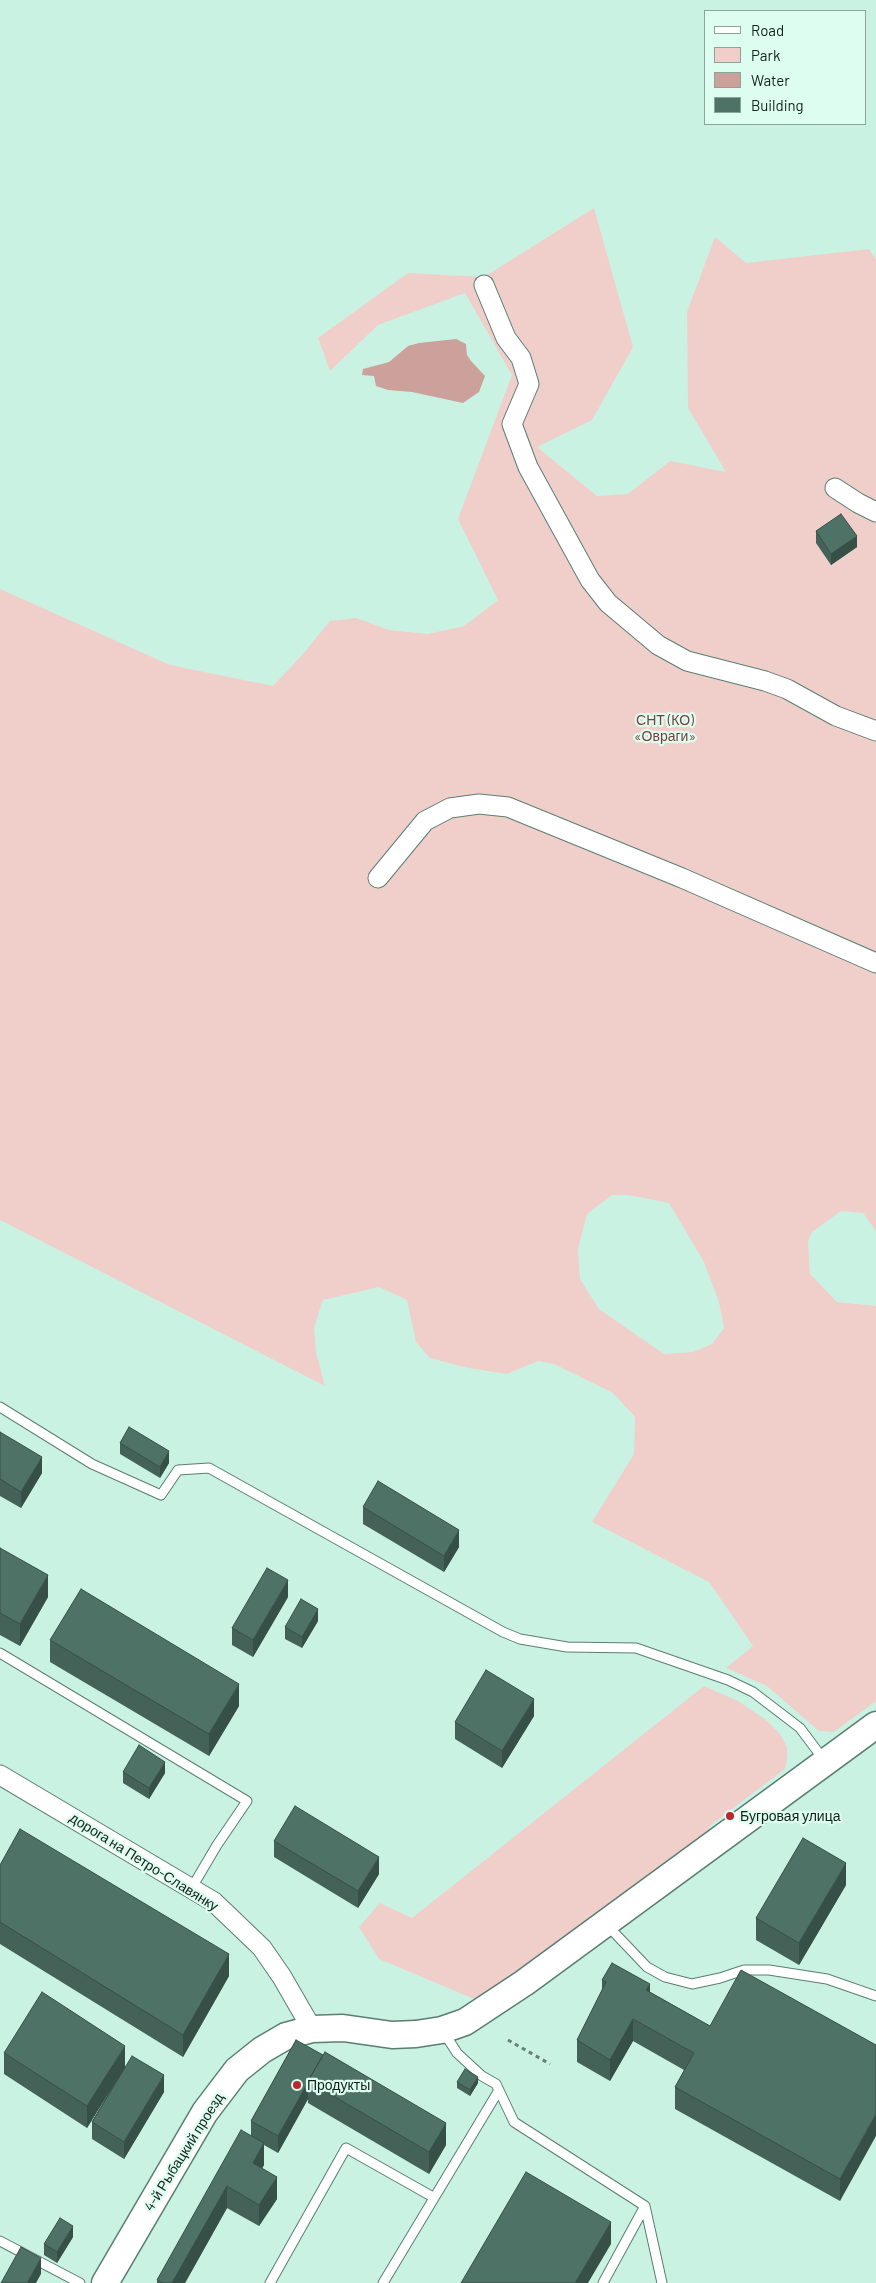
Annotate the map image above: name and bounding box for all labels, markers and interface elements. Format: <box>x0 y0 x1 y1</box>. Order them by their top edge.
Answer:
legend <box>704 10 866 125</box>
text: Road <box>751 21 784 39</box>
text: Park <box>751 46 780 64</box>
text: Water <box>751 71 790 89</box>
text: Building <box>751 96 804 114</box>
park label: СНТ (КО) «Овраги» <box>634 712 696 744</box>
place label: Бугровая улица <box>740 1808 840 1824</box>
street label: дорога на Петро-Славянку <box>67 1809 221 1915</box>
marker: Бугровая улица <box>724 1810 736 1822</box>
place label: Продукты <box>307 2077 370 2093</box>
marker: Продукты <box>291 2079 303 2091</box>
street label: 4-й Рыбацкий проезд <box>141 2090 227 2214</box>

